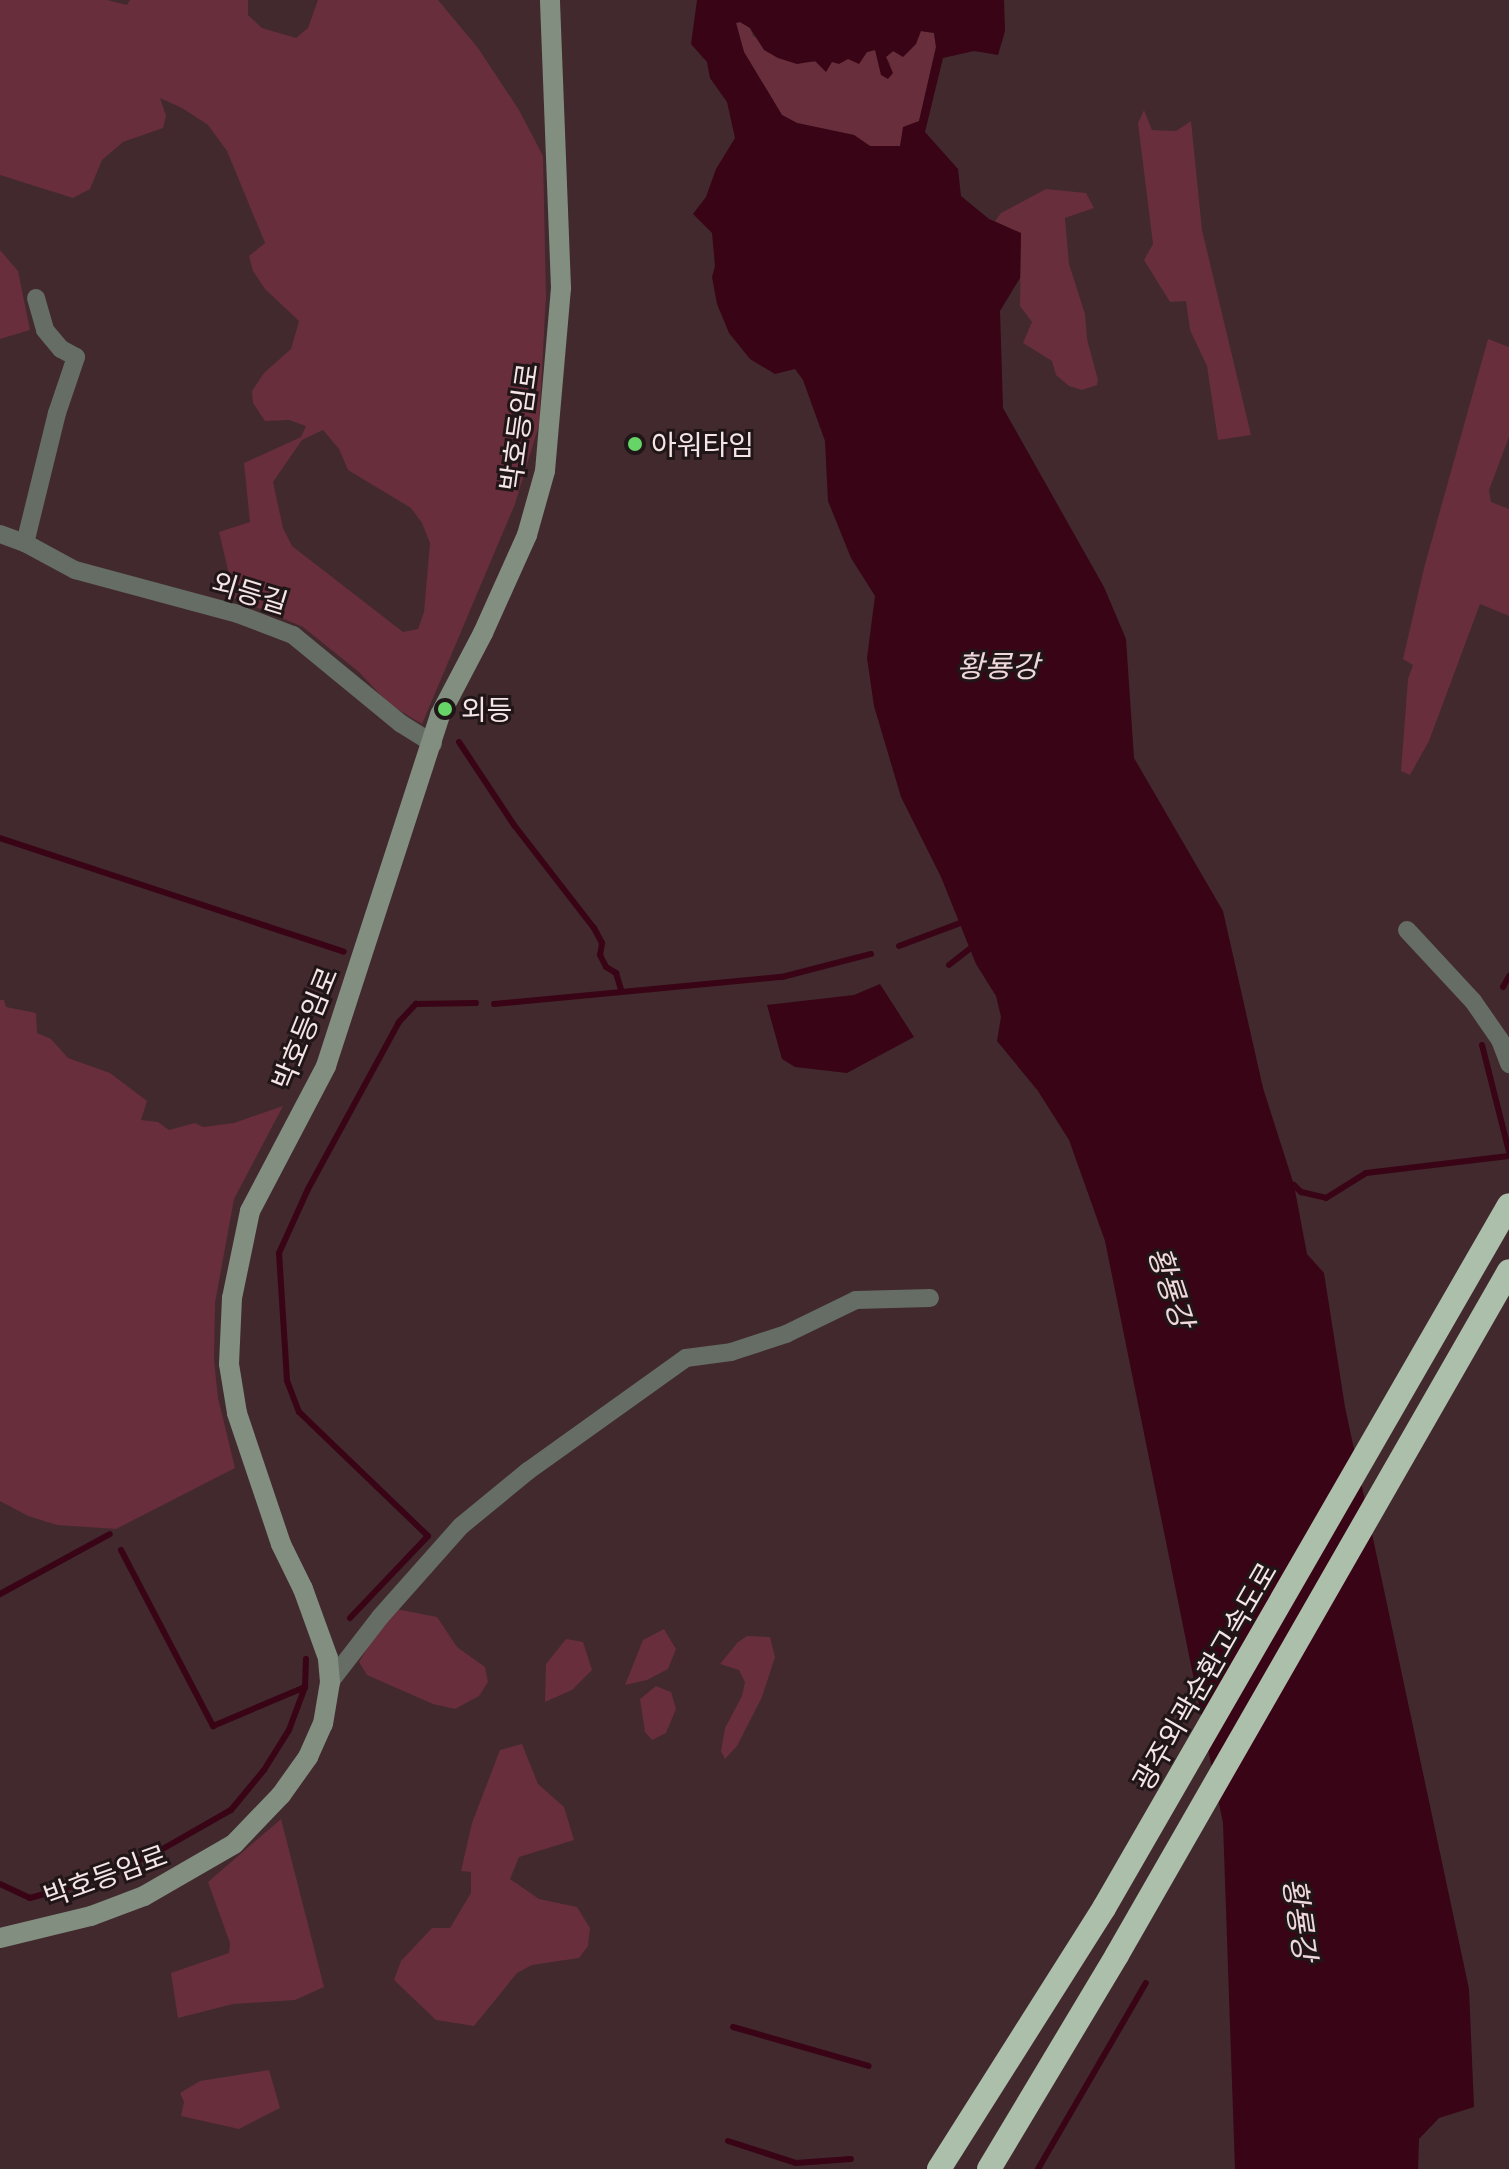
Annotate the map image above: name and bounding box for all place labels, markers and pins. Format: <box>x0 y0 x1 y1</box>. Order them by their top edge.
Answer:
place label: 아워타임 <box>651 427 754 461</box>
marker: 아워타임 <box>626 435 644 453</box>
place label: 외등 <box>461 692 513 726</box>
marker: 외등 <box>436 700 454 718</box>

